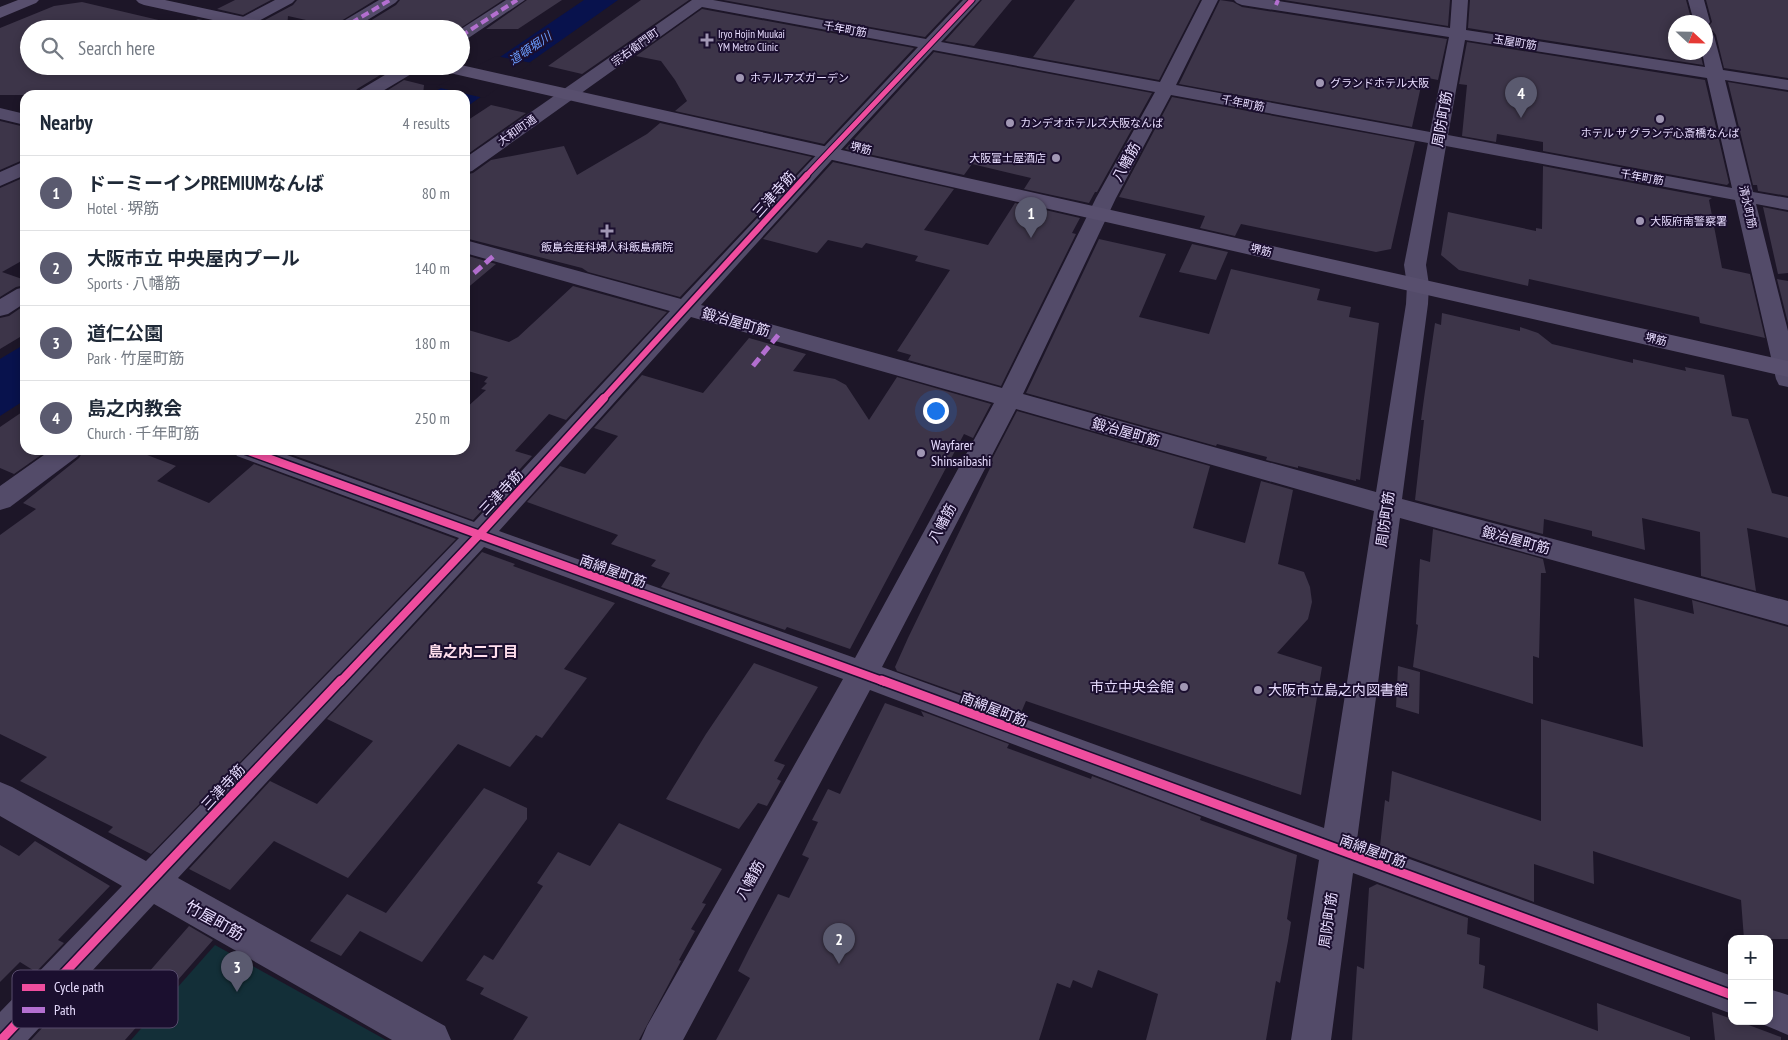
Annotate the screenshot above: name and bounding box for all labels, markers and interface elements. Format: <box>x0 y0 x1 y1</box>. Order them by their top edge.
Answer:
north arrow <box>1668 15 1713 60</box>
street label: 千年町筋 <box>822 18 868 40</box>
search box <box>20 20 470 75</box>
street label: 宗右衛門町 <box>609 25 661 69</box>
water label: 道頓堀川 <box>506 27 556 68</box>
place label: Iryo Hojin Muukai YM Metro Clinic <box>718 27 785 54</box>
street label: 玉屋町筋 <box>1492 32 1538 52</box>
marker: Iryo Hojin Muukai YM Metro Clinic <box>700 33 714 47</box>
icon: search <box>38 34 66 62</box>
text: Search here <box>78 36 155 60</box>
place label: ホテルアズガーデン <box>750 71 849 85</box>
marker: ホテルアズガーデン <box>734 72 746 84</box>
place label: グランドホテル大阪 <box>1330 76 1429 90</box>
marker: グランドホテル大阪 <box>1314 77 1326 89</box>
pin: 4 <box>1505 77 1537 118</box>
street label: 周防町筋 <box>1428 90 1456 148</box>
street label: 千年町筋 <box>1220 92 1266 114</box>
text: Nearby <box>40 109 93 136</box>
street label: 大和町通 <box>495 112 539 148</box>
text: 4 results <box>403 113 450 133</box>
marker: ホテル ザ グランデ心斎橋なんば <box>1654 113 1666 125</box>
place label: カンデオホテルズ大阪なんば <box>1020 116 1163 130</box>
marker: カンデオホテルズ大阪なんば <box>1004 117 1016 129</box>
place label: ホテル ザ グランデ心斎橋なんば <box>1581 126 1739 140</box>
street label: 堺筋 <box>849 139 873 157</box>
street label: 八幡筋 <box>1108 139 1144 185</box>
place label: 大阪富士屋酒店 <box>969 151 1046 165</box>
marker: 大阪富士屋酒店 <box>1050 152 1062 164</box>
street label: 千年町筋 <box>1619 166 1665 188</box>
street label: 三津寺筋 <box>749 167 799 221</box>
text: ドーミーインPREMIUMなんば <box>87 171 324 195</box>
text: 1 <box>52 183 60 203</box>
text: 80 m <box>422 183 450 203</box>
street label: 清水町筋 <box>1736 184 1760 230</box>
pin: 1 <box>1015 197 1047 238</box>
text: Hotel · 堺筋 <box>87 198 159 218</box>
place label: 大阪府南警察署 <box>1650 214 1727 228</box>
marker: 大阪府南警察署 <box>1634 215 1646 227</box>
marker: 飯島会産科婦人科飯島病院 <box>600 224 614 238</box>
place label: 飯島会産科婦人科飯島病院 <box>541 240 673 254</box>
street label: 堺筋 <box>1249 241 1273 259</box>
text: 大阪市立 中央屋内プール <box>87 246 300 270</box>
text: 2 <box>52 258 60 278</box>
text: 140 m <box>415 258 450 278</box>
text: Sports · 八幡筋 <box>87 273 181 293</box>
street label: 鍛冶屋町筋 <box>700 304 772 340</box>
text: 道仁公園 <box>87 321 163 345</box>
street label: 堺筋 <box>1644 330 1668 348</box>
text: 3 <box>52 333 60 353</box>
text: 180 m <box>415 333 450 353</box>
text: Park · 竹屋町筋 <box>87 348 185 368</box>
text: 島之内教会 <box>87 396 182 420</box>
your location <box>923 398 949 424</box>
text: 4 <box>52 408 60 428</box>
text: 250 m <box>415 408 450 428</box>
street label: 鍛冶屋町筋 <box>1090 414 1162 450</box>
text: Church · 千年町筋 <box>87 423 200 443</box>
place label: Wayfarer Shinsaibashi <box>931 436 991 470</box>
marker: Wayfarer Shinsaibashi <box>915 447 927 459</box>
street label: 三津寺筋 <box>475 465 527 519</box>
street label: 周防町筋 <box>1372 490 1398 548</box>
street label: 八幡筋 <box>924 500 960 546</box>
street label: 鍛冶屋町筋 <box>1480 522 1552 558</box>
street label: 南綿屋町筋 <box>577 551 649 591</box>
district label: 島之内二丁目 <box>428 642 518 661</box>
place label: 市立中央会館 <box>1090 678 1174 696</box>
marker: 市立中央会館 <box>1178 681 1190 693</box>
place label: 大阪市立島之内図書館 <box>1268 681 1408 699</box>
marker: 大阪市立島之内図書館 <box>1252 684 1264 696</box>
street label: 南綿屋町筋 <box>958 688 1030 730</box>
street label: 三津寺筋 <box>197 760 249 814</box>
street label: 南綿屋町筋 <box>1337 831 1409 871</box>
street label: 八幡筋 <box>732 857 768 903</box>
street label: 周防町筋 <box>1315 891 1341 949</box>
street label: 竹屋町筋 <box>182 896 248 944</box>
pin: 2 <box>823 923 855 964</box>
map controls <box>1728 935 1773 1025</box>
button: + <box>1728 935 1773 980</box>
pin: 3 <box>221 951 253 992</box>
legend <box>12 970 178 1028</box>
text: Cycle path <box>54 978 104 996</box>
button: − <box>1728 980 1773 1025</box>
text: Path <box>54 1001 76 1019</box>

